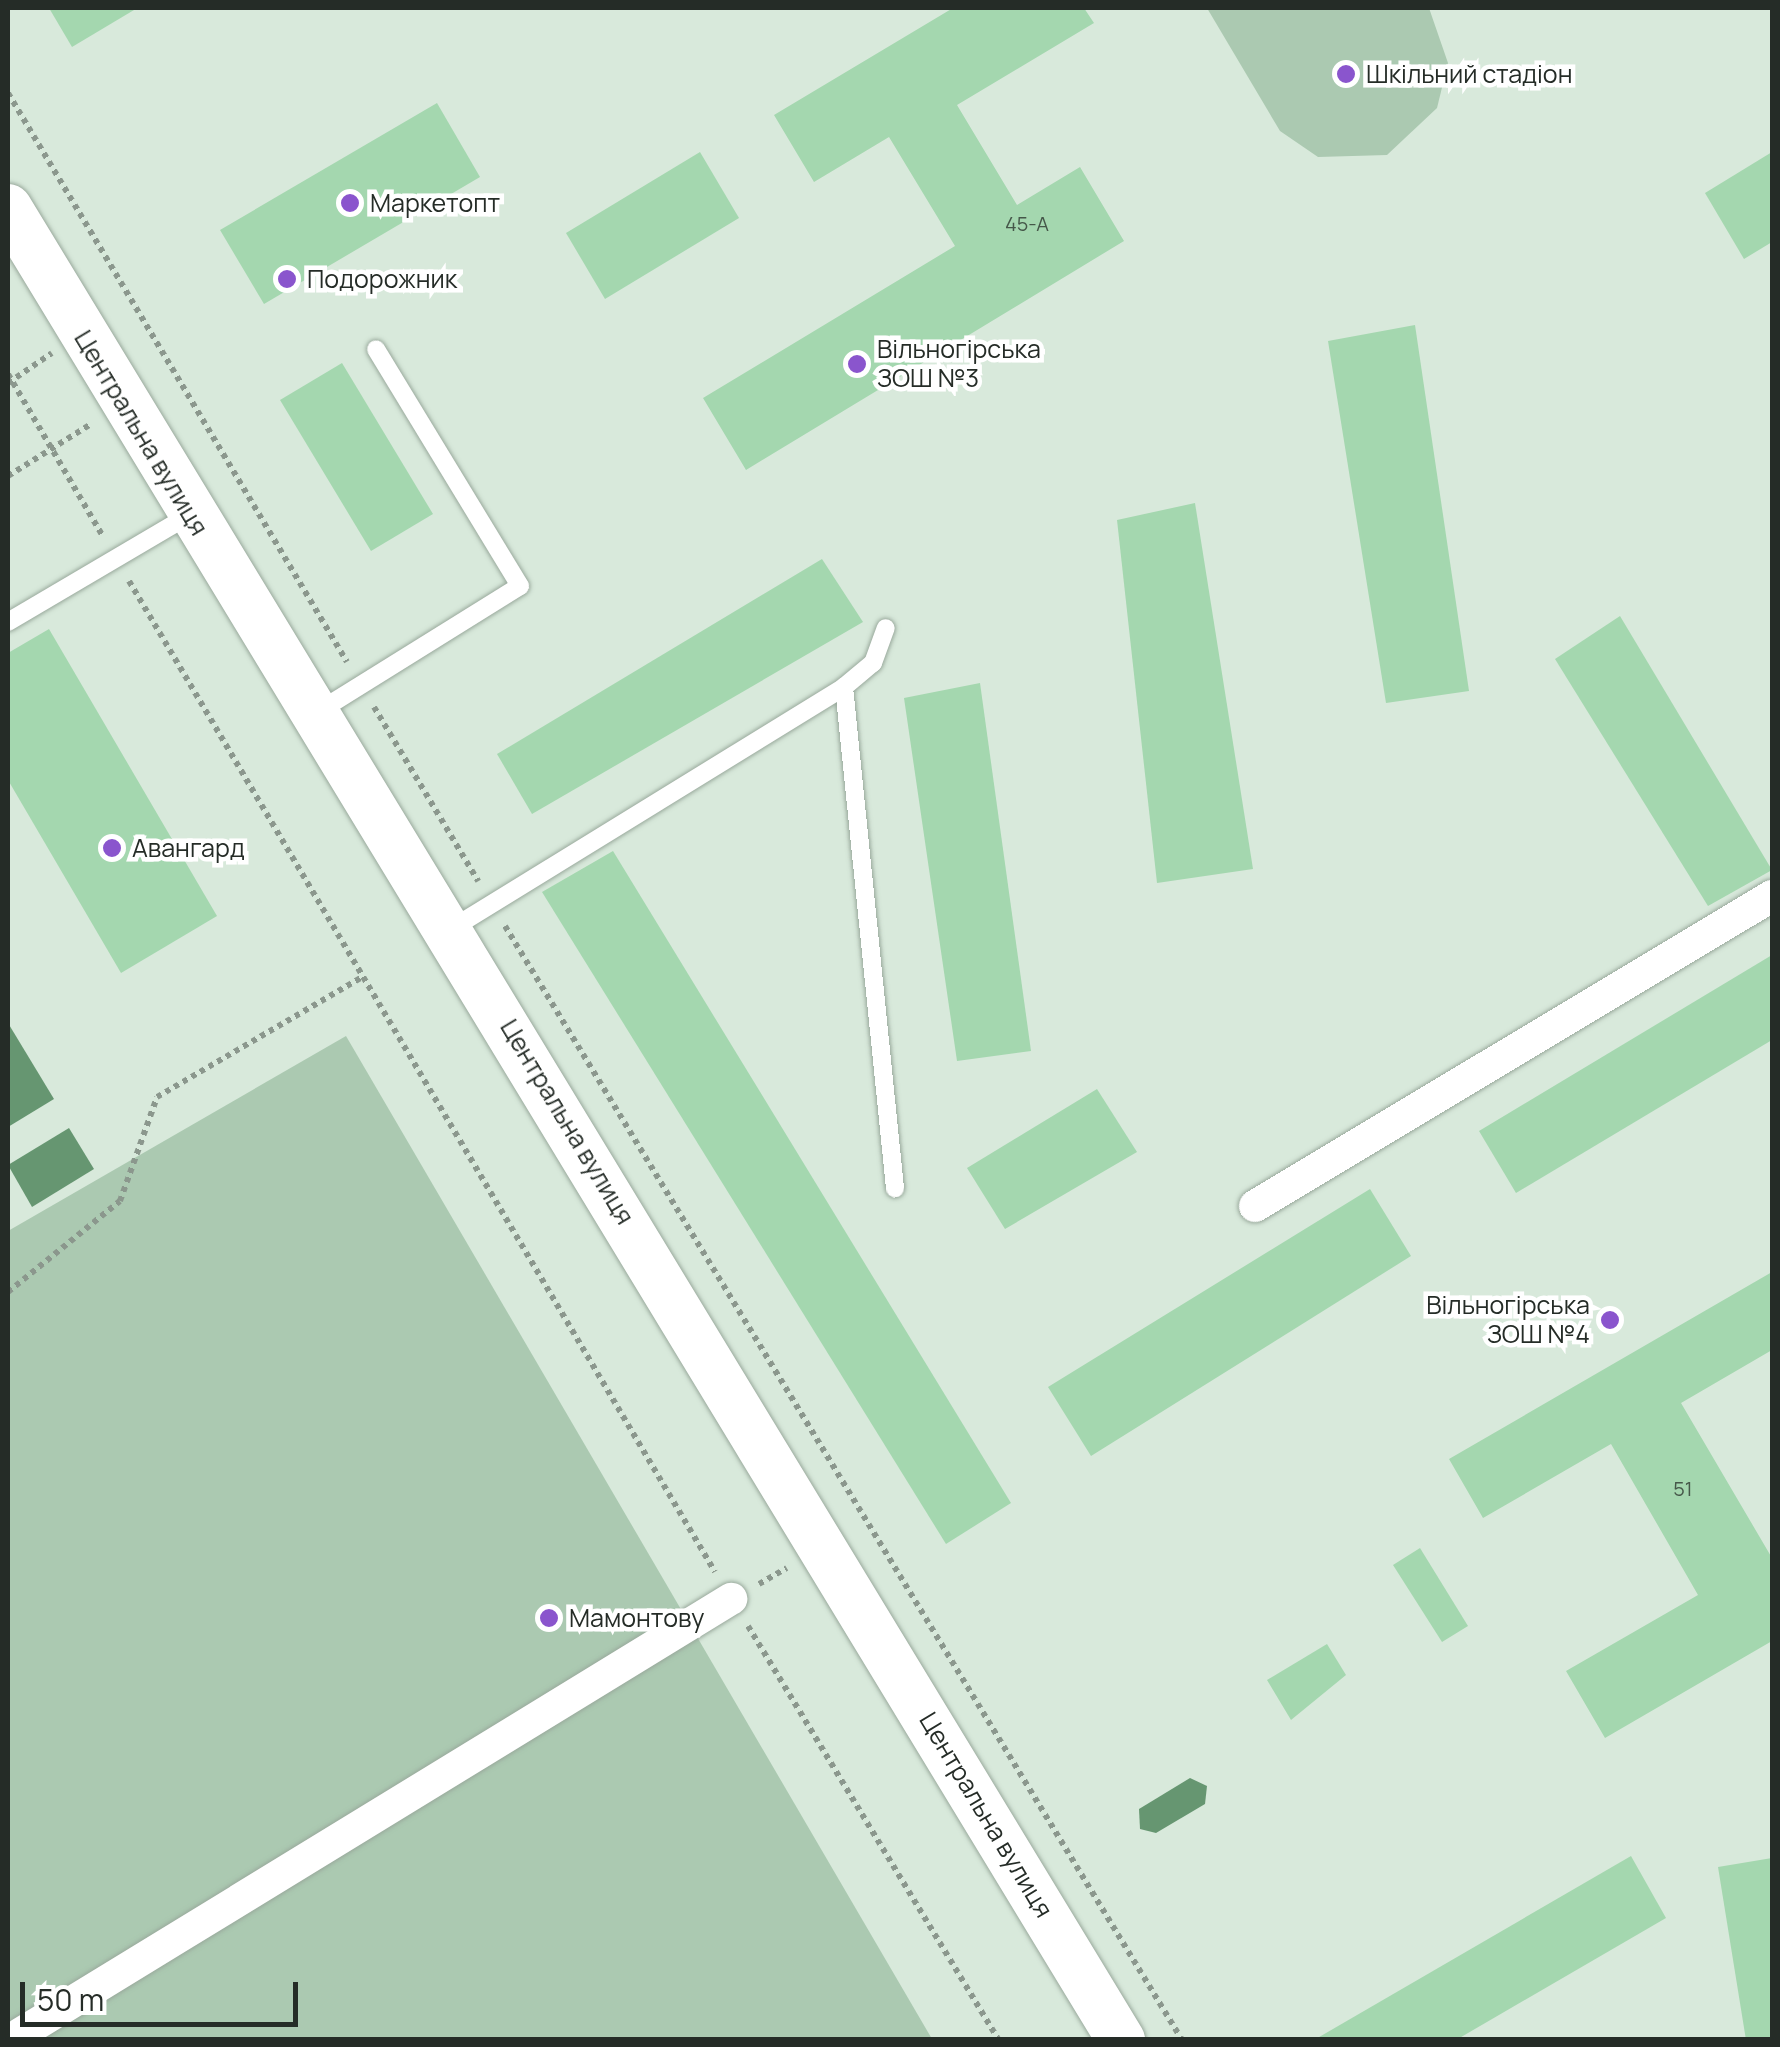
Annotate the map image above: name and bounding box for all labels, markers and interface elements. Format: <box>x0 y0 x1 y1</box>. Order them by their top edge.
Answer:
place label: Шкільний стадіон <box>1366 59 1572 89</box>
marker: Шкільний стадіон <box>1335 63 1357 85</box>
place label: Маркетопт <box>370 188 500 218</box>
marker: Маркетопт <box>339 192 361 214</box>
house number: 45-А <box>1005 211 1049 235</box>
place label: Подорожник <box>307 264 457 294</box>
marker: Подорожник <box>276 268 298 290</box>
street label: Центральна вулиця <box>68 325 214 541</box>
place label: Вільногірська ЗОШ №3 <box>877 335 1041 394</box>
marker: Вільногірська ЗОШ №3 <box>846 353 868 375</box>
place label: Авангард <box>132 833 245 863</box>
marker: Авангард <box>101 837 123 859</box>
street label: Центральна вулиця <box>494 1014 640 1230</box>
place label: Вільногірська ЗОШ №4 <box>1426 1291 1590 1350</box>
marker: Вільногірська ЗОШ №4 <box>1599 1309 1621 1331</box>
house number: 51 <box>1673 1476 1693 1500</box>
place label: Мамонтову <box>569 1603 705 1633</box>
marker: Мамонтову <box>538 1607 560 1629</box>
street label: Центральна вулиця <box>913 1707 1059 1923</box>
scale bar <box>25 1962 302 2024</box>
text: 50 m <box>37 1979 104 2020</box>

